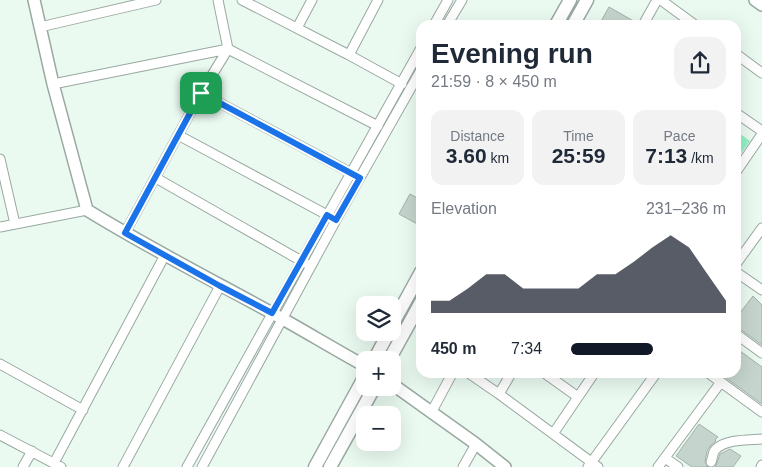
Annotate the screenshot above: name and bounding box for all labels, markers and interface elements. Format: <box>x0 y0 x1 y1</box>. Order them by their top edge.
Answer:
button: share <box>674 37 726 89</box>
text: Evening run <box>431 38 593 69</box>
pin <box>180 72 222 114</box>
text: 21:59 · 8 × 450 m <box>431 73 557 90</box>
icon: arrive <box>187 79 215 107</box>
text: Distance <box>450 128 505 144</box>
text: Time <box>563 128 594 144</box>
text: Pace <box>664 128 695 144</box>
text: 3.60 <box>446 144 487 167</box>
text: 25:59 <box>552 144 605 167</box>
text: 7:13 <box>645 144 687 167</box>
text: km <box>487 150 509 166</box>
text: /km <box>687 150 714 166</box>
text: Elevation <box>431 200 497 217</box>
text: 231–236 m <box>646 200 726 217</box>
map controls <box>356 296 401 451</box>
button: layers <box>356 296 401 341</box>
text: 450 m <box>431 340 476 357</box>
text: 7:34 <box>511 340 542 357</box>
button: + <box>356 351 401 396</box>
button: − <box>356 406 401 451</box>

